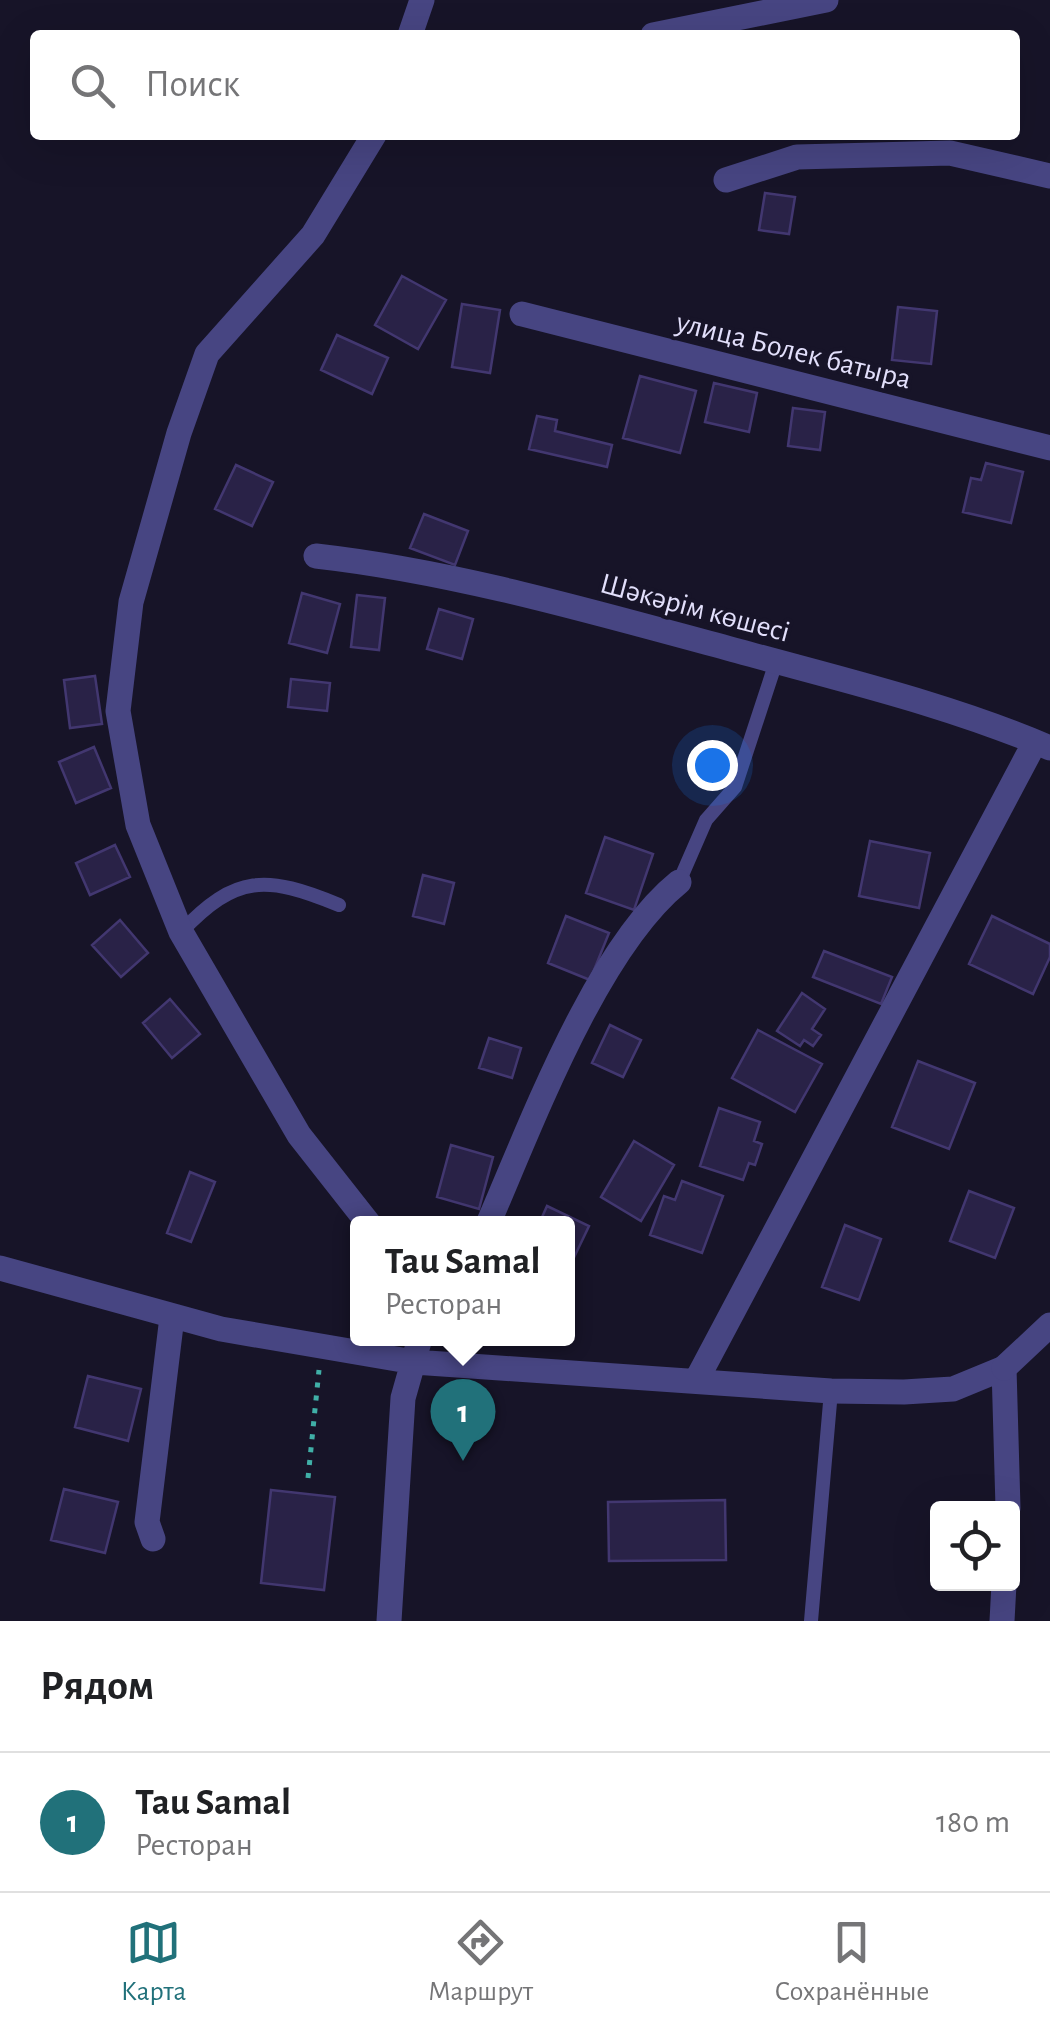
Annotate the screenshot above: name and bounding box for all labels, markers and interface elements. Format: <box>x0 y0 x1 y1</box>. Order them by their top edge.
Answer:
search box <box>30 30 1020 140</box>
icon: search <box>65 58 120 113</box>
text: Поиск <box>145 66 240 104</box>
street label: улица Болек батыра <box>672 307 914 395</box>
street label: Шәкәрім көшесі <box>597 568 793 648</box>
your location <box>687 740 738 791</box>
popup <box>350 1216 575 1346</box>
text: Tau Samal <box>385 1243 540 1281</box>
text: Ресторан <box>385 1288 502 1320</box>
pin: 1 <box>430 1378 496 1461</box>
map controls <box>930 1501 1020 1591</box>
button: locate <box>930 1501 1020 1591</box>
text: Рядом <box>40 1665 154 1707</box>
text: Tau Samal <box>135 1784 291 1822</box>
text: 1 <box>67 1806 78 1838</box>
text: 180 m <box>936 1806 1010 1838</box>
text: Ресторан <box>135 1829 253 1861</box>
tab: Карта <box>121 1915 186 2009</box>
tab: Маршрут <box>428 1915 533 2009</box>
tab: Сохранённые <box>775 1915 929 2009</box>

